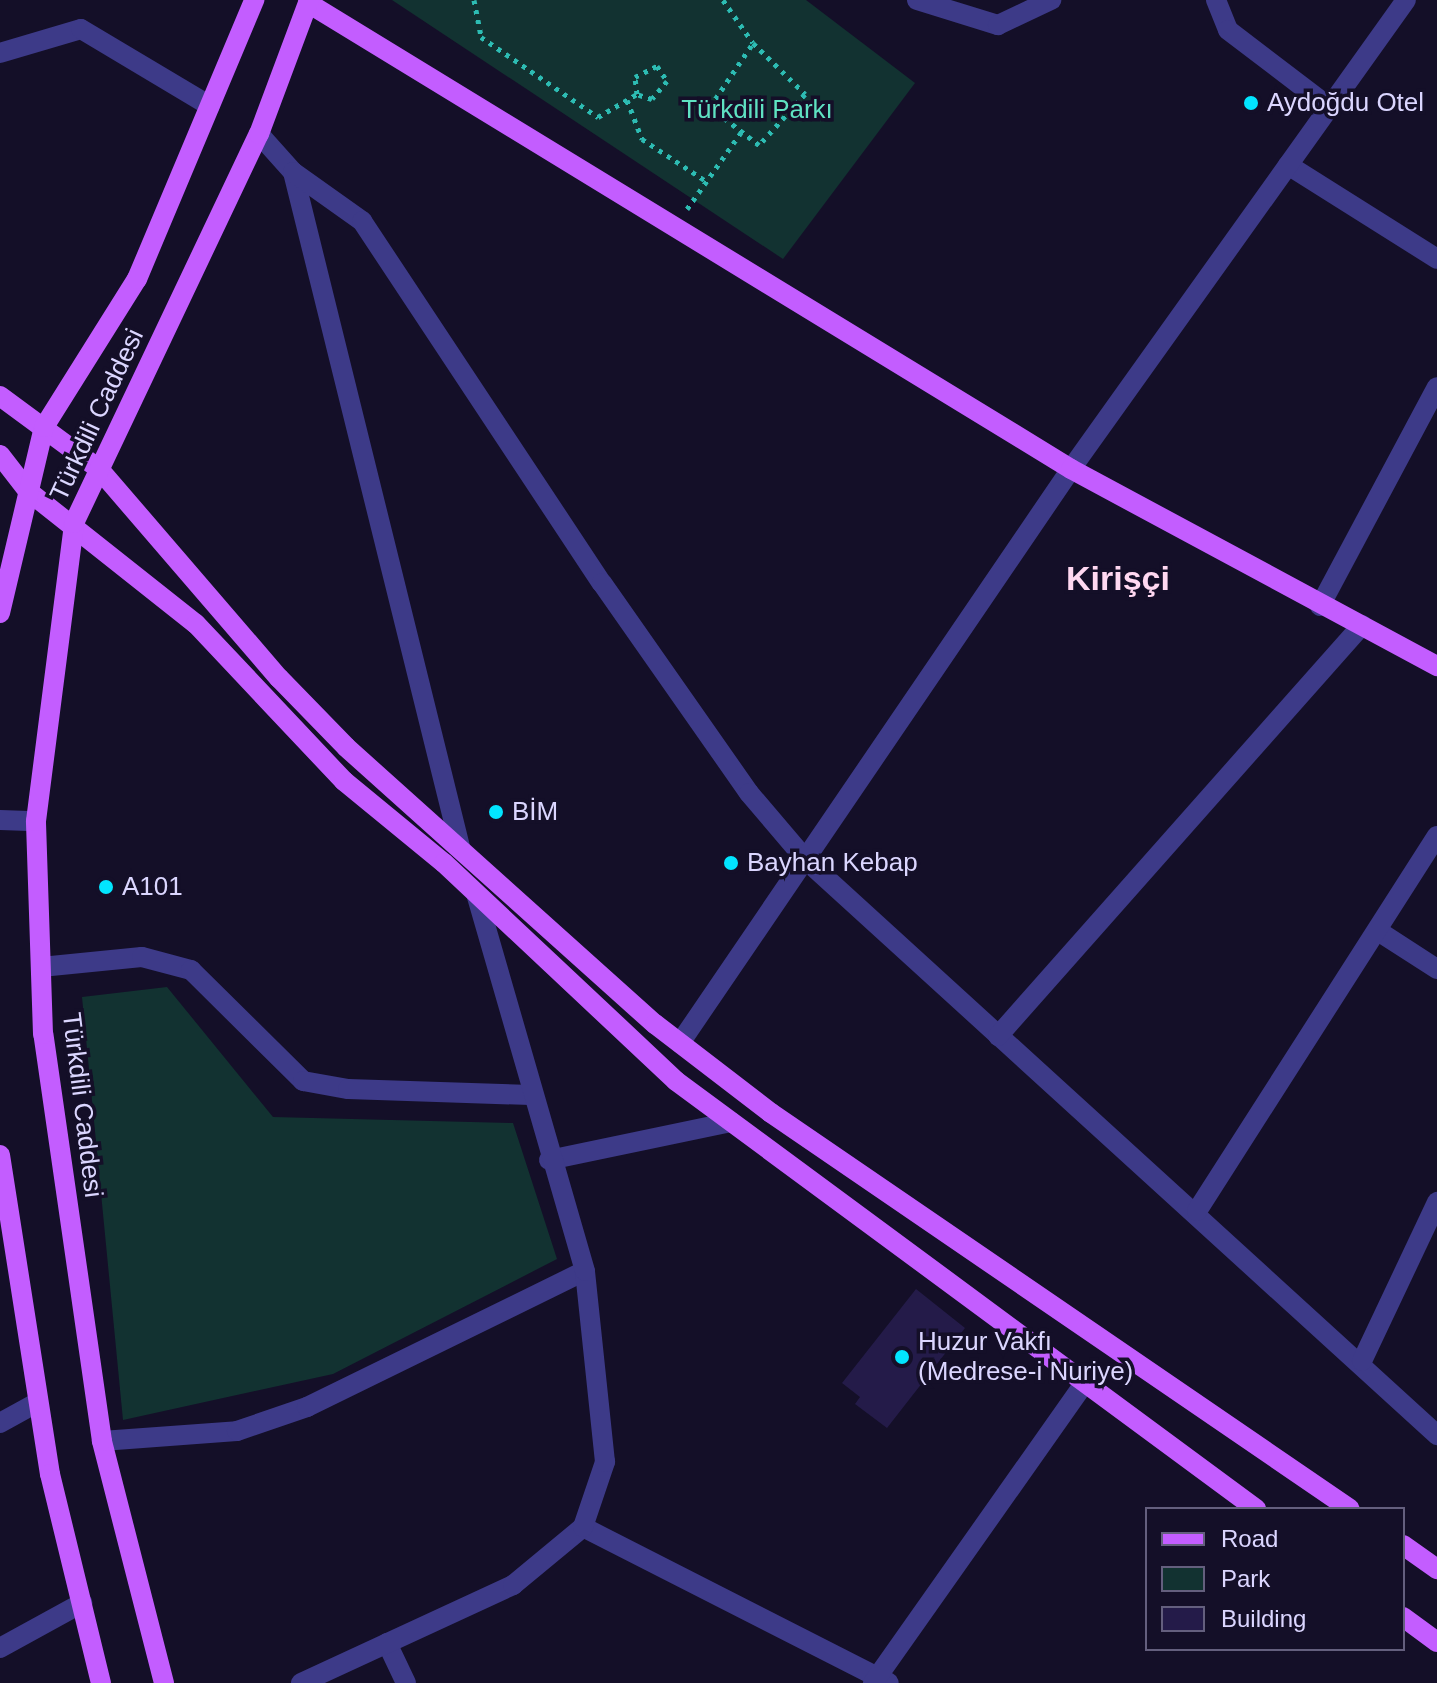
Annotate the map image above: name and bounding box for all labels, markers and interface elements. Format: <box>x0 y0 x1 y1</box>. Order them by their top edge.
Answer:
place label: Aydoğdu Otel <box>1267 87 1424 119</box>
park label: Türkdili Parkı <box>681 94 833 126</box>
marker: Aydoğdu Otel <box>1242 94 1260 112</box>
street label: Türkdili Caddesi <box>43 324 151 506</box>
district label: Kirişçi <box>1066 559 1170 599</box>
place label: BİM <box>512 796 558 828</box>
marker: BİM <box>487 803 505 821</box>
place label: Bayhan Kebap <box>747 847 918 879</box>
marker: Bayhan Kebap <box>722 854 740 872</box>
place label: A101 <box>122 871 183 903</box>
marker: A101 <box>97 878 115 896</box>
street label: Türkdili Caddesi <box>55 1011 109 1199</box>
place label: Huzur Vakfı (Medrese-i Nuriye) <box>918 1326 1133 1388</box>
marker: Huzur Vakfı (Medrese-i Nuriye) <box>893 1348 911 1366</box>
legend <box>1145 1507 1405 1651</box>
text: Road <box>1221 1525 1278 1552</box>
text: Park <box>1221 1565 1270 1592</box>
text: Building <box>1221 1605 1306 1632</box>

